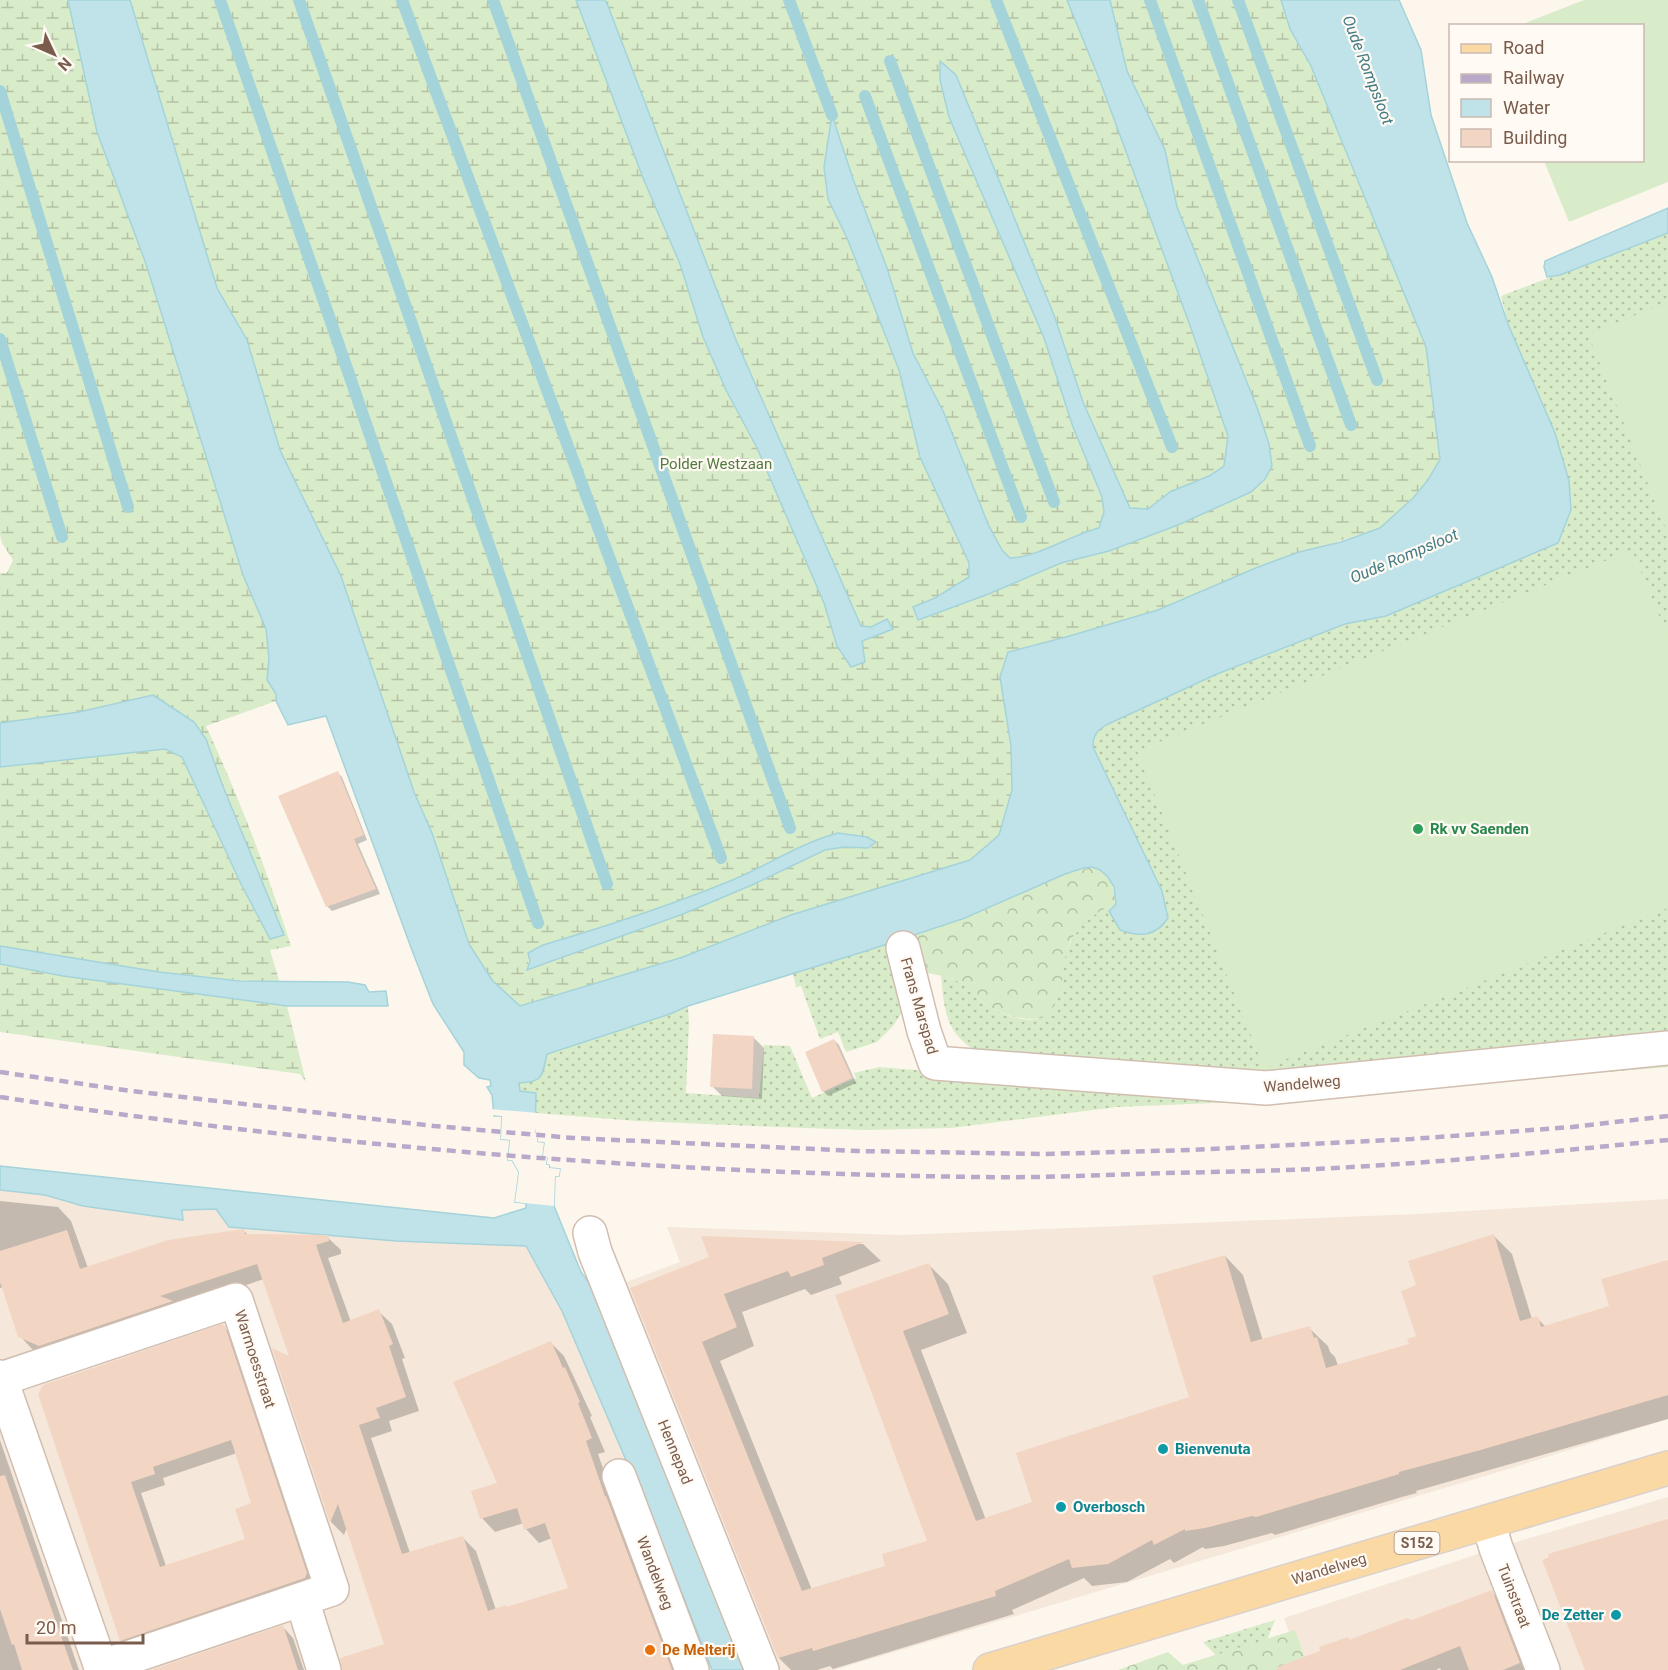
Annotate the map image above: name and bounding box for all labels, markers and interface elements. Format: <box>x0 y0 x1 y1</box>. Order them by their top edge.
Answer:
water label: Oude Rompsloot <box>1338 13 1398 128</box>
north arrow <box>24 24 84 84</box>
legend <box>1449 24 1644 162</box>
text: Road <box>1503 37 1544 58</box>
text: N <box>54 53 75 75</box>
text: Railway <box>1503 67 1565 88</box>
text: Water <box>1503 97 1550 118</box>
text: Building <box>1503 127 1567 148</box>
park label: Polder Westzaan <box>660 455 772 473</box>
water label: Oude Rompsloot <box>1347 524 1462 587</box>
place label: Rk vv Saenden <box>1430 820 1529 838</box>
marker: Rk vv Saenden <box>1411 822 1425 836</box>
street label: Frans Marspad <box>897 955 941 1057</box>
street label: Wandelweg <box>1263 1072 1341 1096</box>
street label: Warmoesstraat <box>231 1308 279 1411</box>
street label: Hennepad <box>654 1417 696 1487</box>
place label: Bienvenuta <box>1175 1440 1251 1458</box>
marker: Bienvenuta <box>1156 1442 1170 1456</box>
place label: Overbosch <box>1073 1498 1145 1516</box>
marker: Overbosch <box>1054 1500 1068 1514</box>
road number: S152 <box>1394 1532 1440 1554</box>
street label: Wandelweg <box>633 1534 677 1612</box>
street label: Wandelweg <box>1289 1549 1369 1589</box>
street label: Tuinstraat <box>1494 1561 1534 1631</box>
place label: De Zetter <box>1542 1606 1605 1624</box>
scale bar <box>27 1607 142 1645</box>
marker: De Zetter <box>1609 1608 1623 1622</box>
text: 20 m <box>36 1617 76 1638</box>
place label: De Melterij <box>662 1641 735 1659</box>
marker: De Melterij <box>643 1643 657 1657</box>

